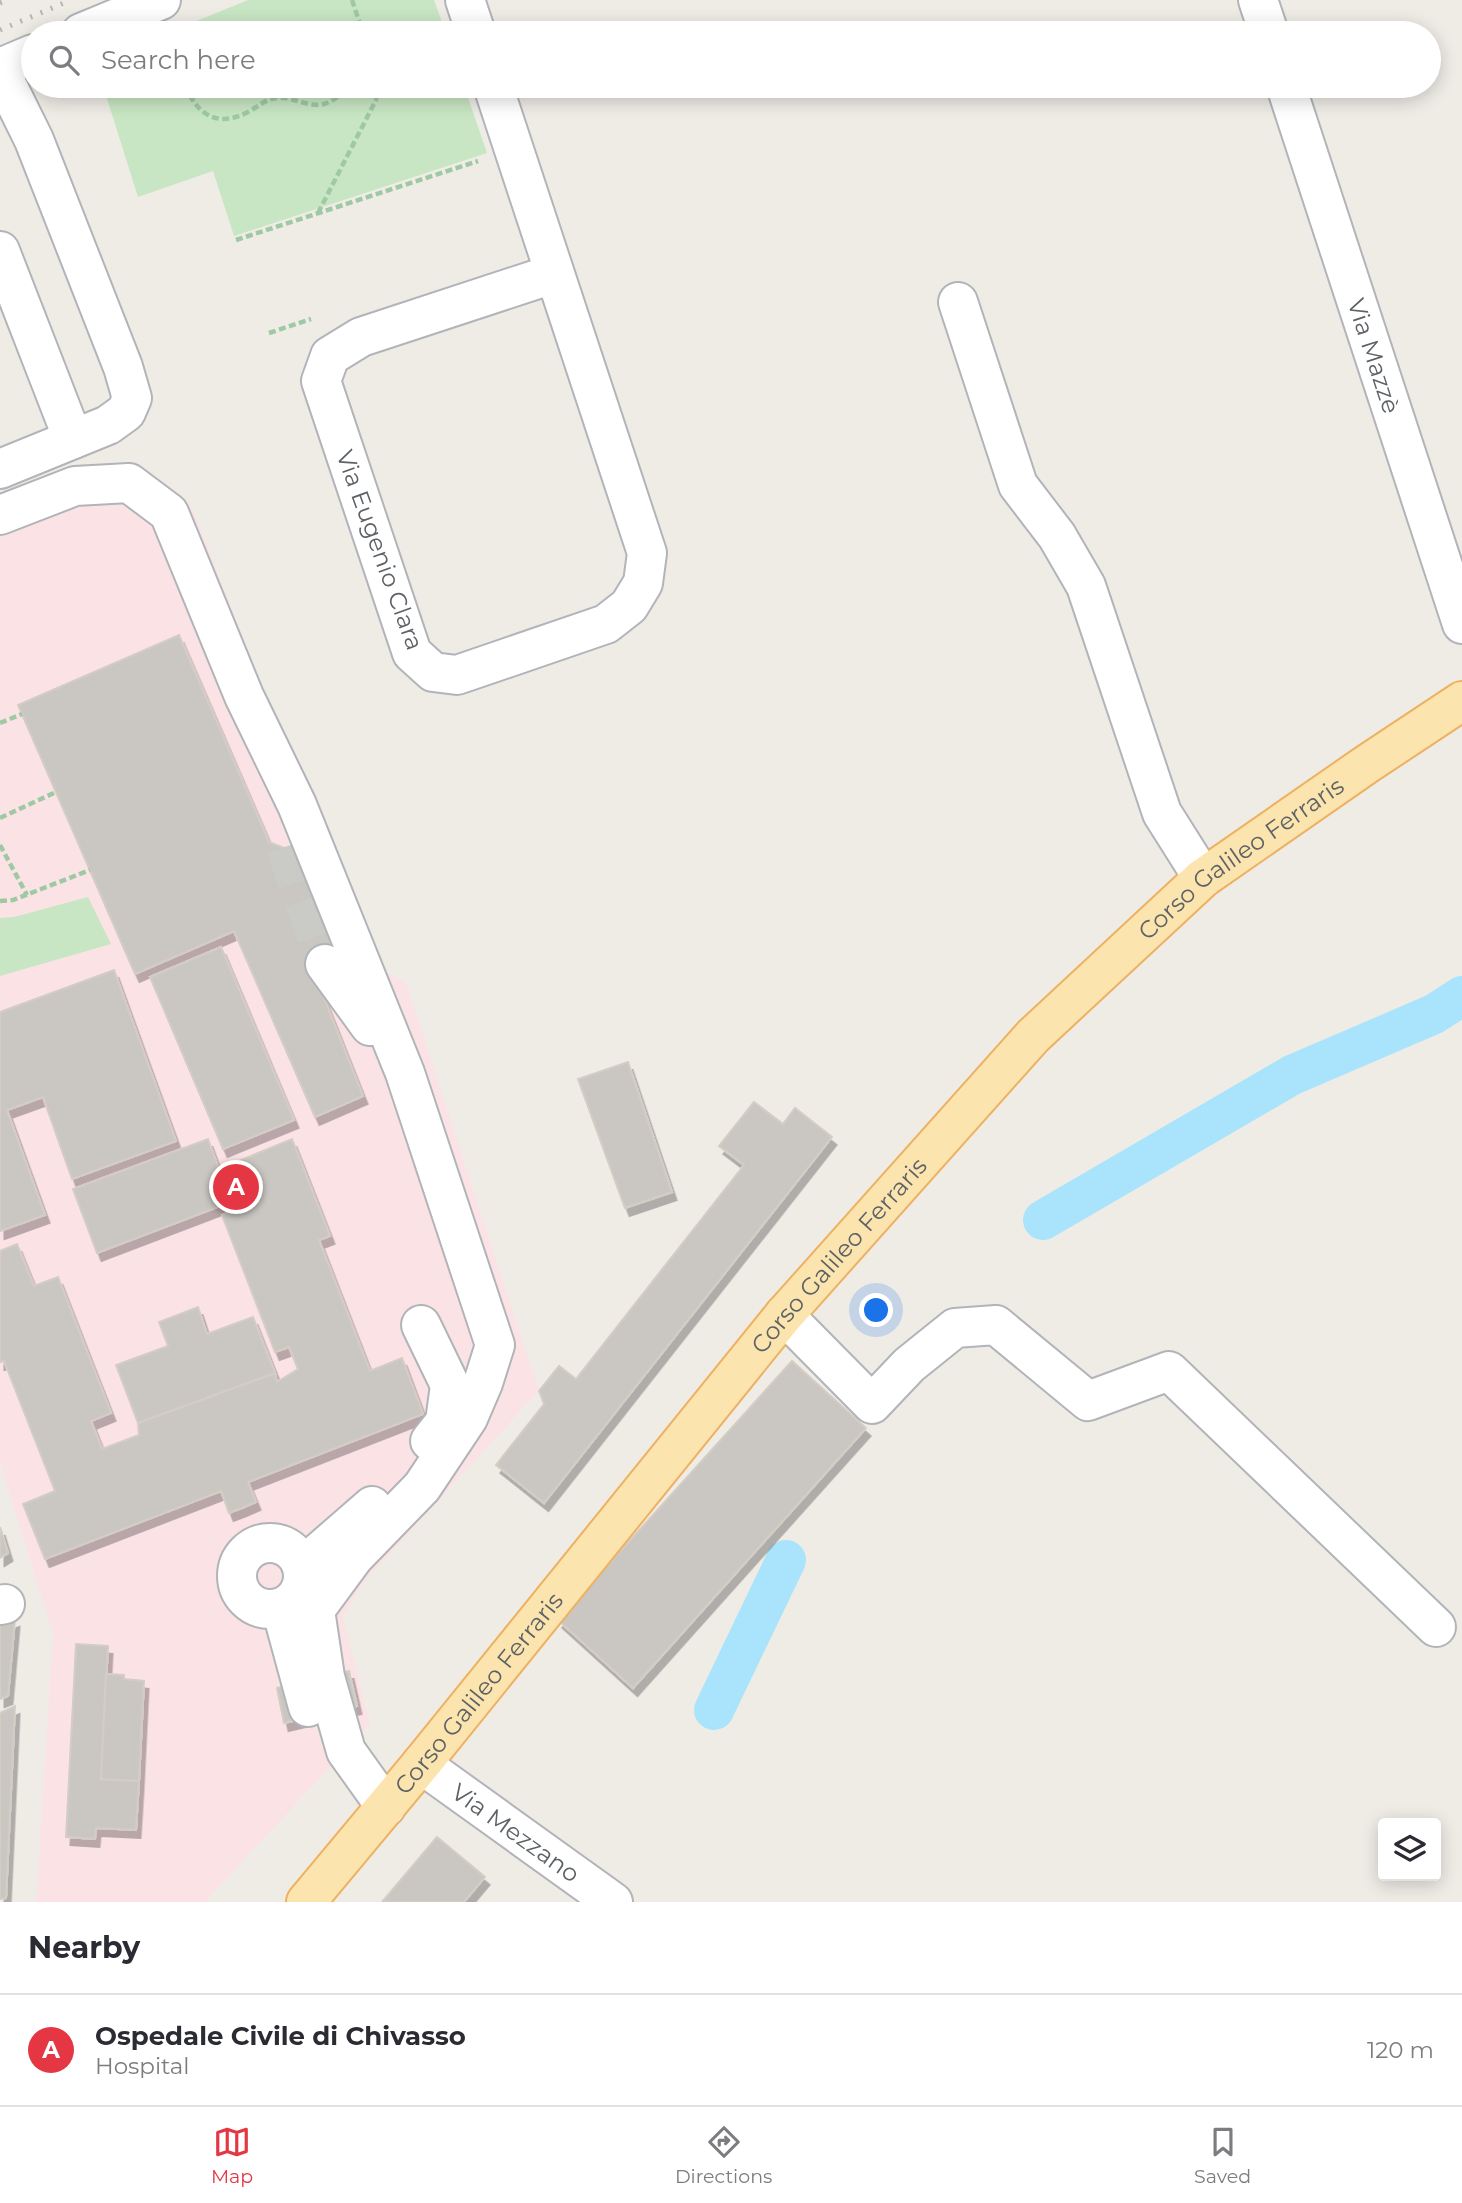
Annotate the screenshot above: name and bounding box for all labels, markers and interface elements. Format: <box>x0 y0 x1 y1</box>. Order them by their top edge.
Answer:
search box <box>21 21 1441 98</box>
icon: search <box>45 41 83 79</box>
text: Search here <box>101 44 256 76</box>
street label: Via Mazzè <box>1342 295 1407 417</box>
street label: Via Eugenio Clara <box>330 446 430 654</box>
street label: Corso Galileo Ferraris <box>1132 770 1349 946</box>
street label: Corso Galileo Ferraris <box>745 1151 932 1359</box>
pin: A <box>213 1161 259 1213</box>
your location <box>859 1293 893 1327</box>
street label: Corso Galileo Ferraris <box>388 1586 569 1800</box>
street label: Via Mezzano <box>446 1777 586 1888</box>
map controls <box>1378 1818 1441 1881</box>
button: layers <box>1378 1818 1441 1881</box>
text: Nearby <box>28 1929 140 1966</box>
text: Ospedale Civile di Chivasso <box>95 2020 466 2052</box>
text: A <box>42 2036 60 2064</box>
text: 120 m <box>1367 2036 1434 2064</box>
text: Hospital <box>95 2052 190 2080</box>
tab: Map <box>211 2123 253 2188</box>
tab: Directions <box>675 2123 772 2188</box>
tab: Saved <box>1194 2123 1251 2188</box>

